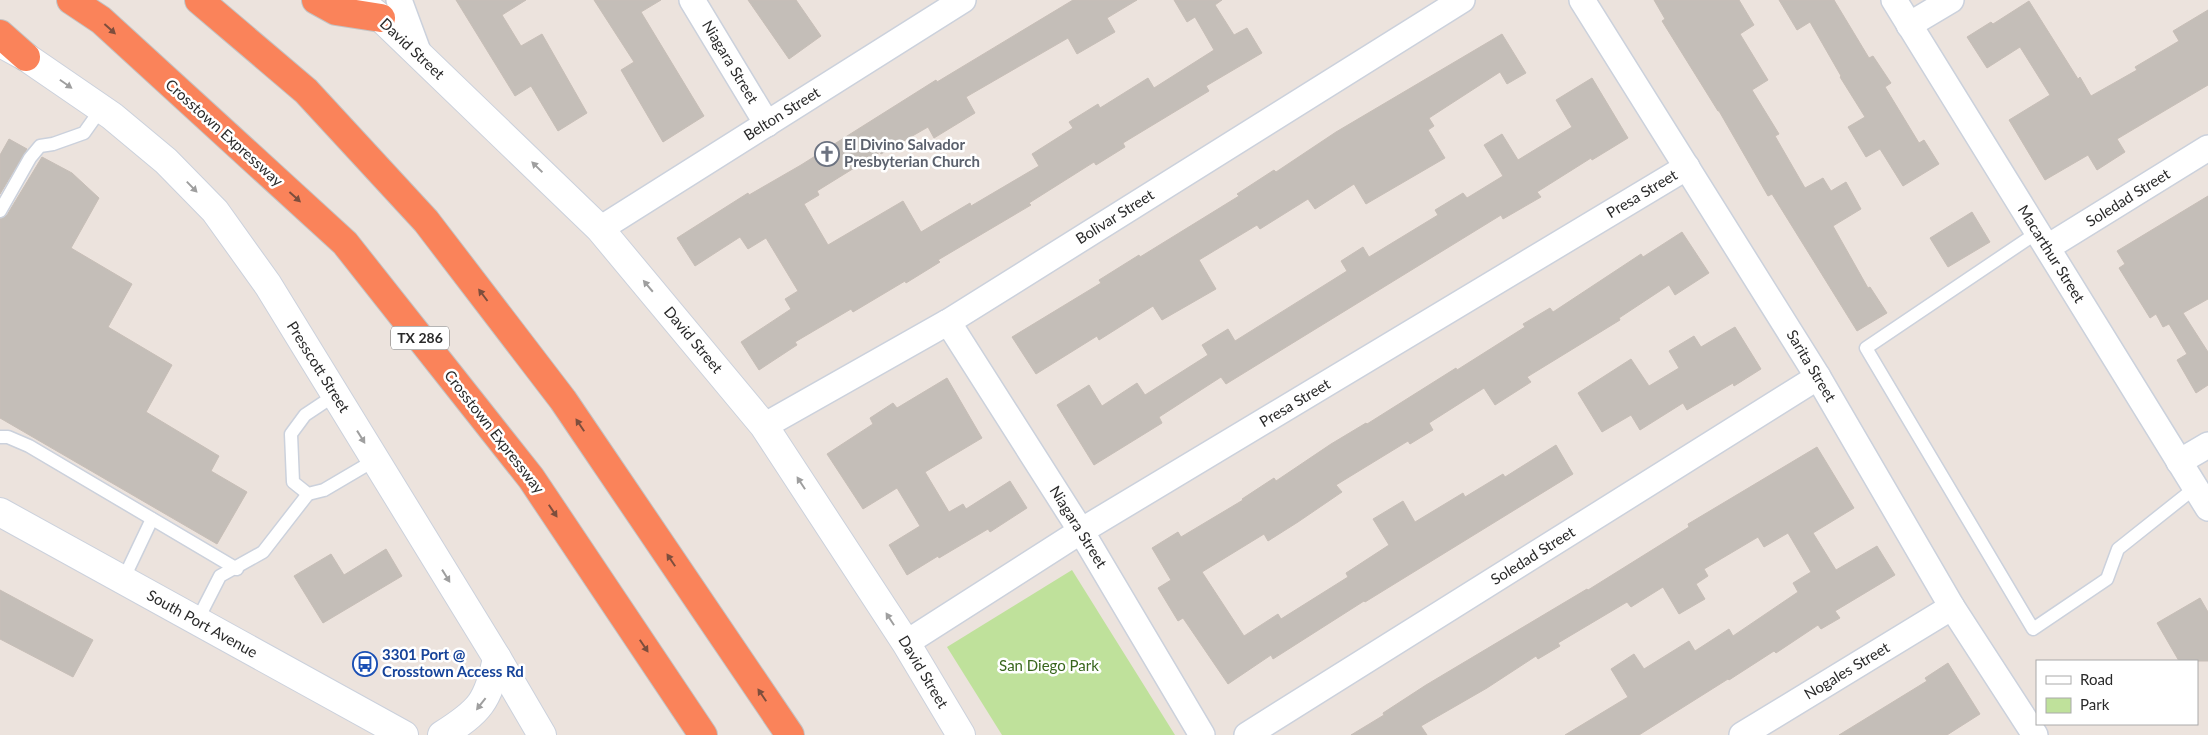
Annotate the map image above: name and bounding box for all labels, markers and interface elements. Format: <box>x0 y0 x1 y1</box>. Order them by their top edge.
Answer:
street label: David Street <box>377 14 449 83</box>
street label: Niagara Street <box>699 17 763 107</box>
one-way arrow <box>103 23 115 35</box>
street label: Crosstown Expressway <box>162 75 287 190</box>
one-way arrow <box>60 79 73 89</box>
street label: Belton Street <box>740 82 823 144</box>
place label: El Divino Salvador Presbyterian Church <box>844 135 980 170</box>
church icon: El Divino Salvador Presbyterian Church <box>814 141 840 167</box>
one-way arrow <box>531 162 543 174</box>
street label: Soledad Street <box>2082 164 2173 230</box>
street label: Presa Street <box>1603 165 1681 221</box>
one-way arrow <box>186 181 198 193</box>
street label: Bolivar Street <box>1072 185 1157 247</box>
one-way arrow <box>288 191 300 203</box>
street label: Macarthur Street <box>2015 201 2089 306</box>
one-way arrow <box>642 280 653 293</box>
one-way arrow <box>478 288 488 302</box>
street label: David Street <box>661 302 727 377</box>
street label: Presscott Street <box>284 318 354 416</box>
road number: TX 286 <box>391 326 449 349</box>
street label: Sarita Street <box>1783 326 1841 405</box>
street label: Crosstown Expressway <box>441 366 549 497</box>
street label: Presa Street <box>1256 374 1334 430</box>
one-way arrow <box>575 419 585 432</box>
one-way arrow <box>356 431 365 444</box>
one-way arrow <box>796 476 806 490</box>
street label: Niagara Street <box>1046 482 1112 572</box>
one-way arrow <box>549 504 558 518</box>
street label: Soledad Street <box>1487 522 1578 588</box>
one-way arrow <box>667 553 676 567</box>
one-way arrow <box>442 569 451 582</box>
street label: South Port Avenue <box>144 585 261 661</box>
one-way arrow <box>885 612 895 625</box>
street label: David Street <box>895 632 953 712</box>
street label: Nogales Street <box>1801 637 1893 703</box>
one-way arrow <box>639 639 649 653</box>
place label: 3301 Port @ Crosstown Access Rd <box>382 645 524 680</box>
bus stop icon: 3301 Port @ Crosstown Access Rd <box>352 651 378 677</box>
park label: San Diego Park <box>999 656 1099 674</box>
legend <box>2036 660 2198 725</box>
text: Road <box>2080 670 2113 688</box>
one-way arrow <box>758 688 767 701</box>
text: Park <box>2080 695 2110 713</box>
one-way arrow <box>476 697 486 710</box>

